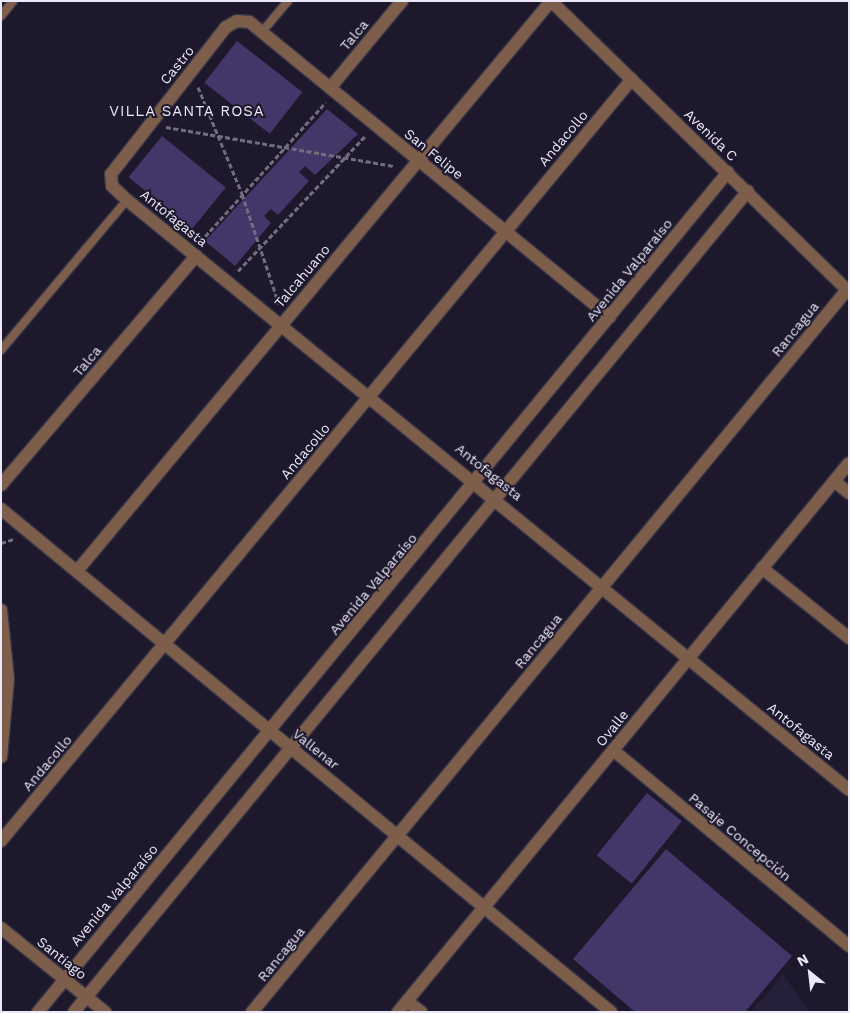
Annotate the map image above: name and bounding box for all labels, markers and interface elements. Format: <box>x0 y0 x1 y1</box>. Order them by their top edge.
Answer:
street label: Talca <box>336 16 372 54</box>
street label: Castro <box>156 42 198 88</box>
district label: VILLA SANTA ROSA <box>107 103 267 121</box>
street label: Avenida C <box>681 105 741 165</box>
street label: Andacollo <box>535 107 591 169</box>
street label: San Felipe <box>401 125 467 183</box>
street label: Antofagasta <box>137 186 211 250</box>
street label: Avenida Valparaíso <box>582 215 676 325</box>
street label: Talcahuano <box>271 241 333 311</box>
street label: Rancagua <box>768 298 822 360</box>
street label: Talca <box>69 342 105 380</box>
street label: Andacollo <box>277 420 333 482</box>
street label: Antofagasta <box>452 440 526 504</box>
street label: Avenida Valparaíso <box>325 530 421 638</box>
street label: Rancagua <box>511 610 565 672</box>
street label: Antofagasta <box>764 699 838 763</box>
street label: Ovalle <box>592 706 632 750</box>
street label: Vallenar <box>289 725 343 773</box>
street label: Andacollo <box>19 732 75 794</box>
street label: Pasaje Concepción <box>685 789 795 885</box>
street label: Avenida Valparaíso <box>66 841 162 949</box>
street label: Rancagua <box>254 923 308 985</box>
street label: Santiago <box>34 933 90 983</box>
north arrow <box>785 948 835 998</box>
text: N <box>794 950 811 969</box>

